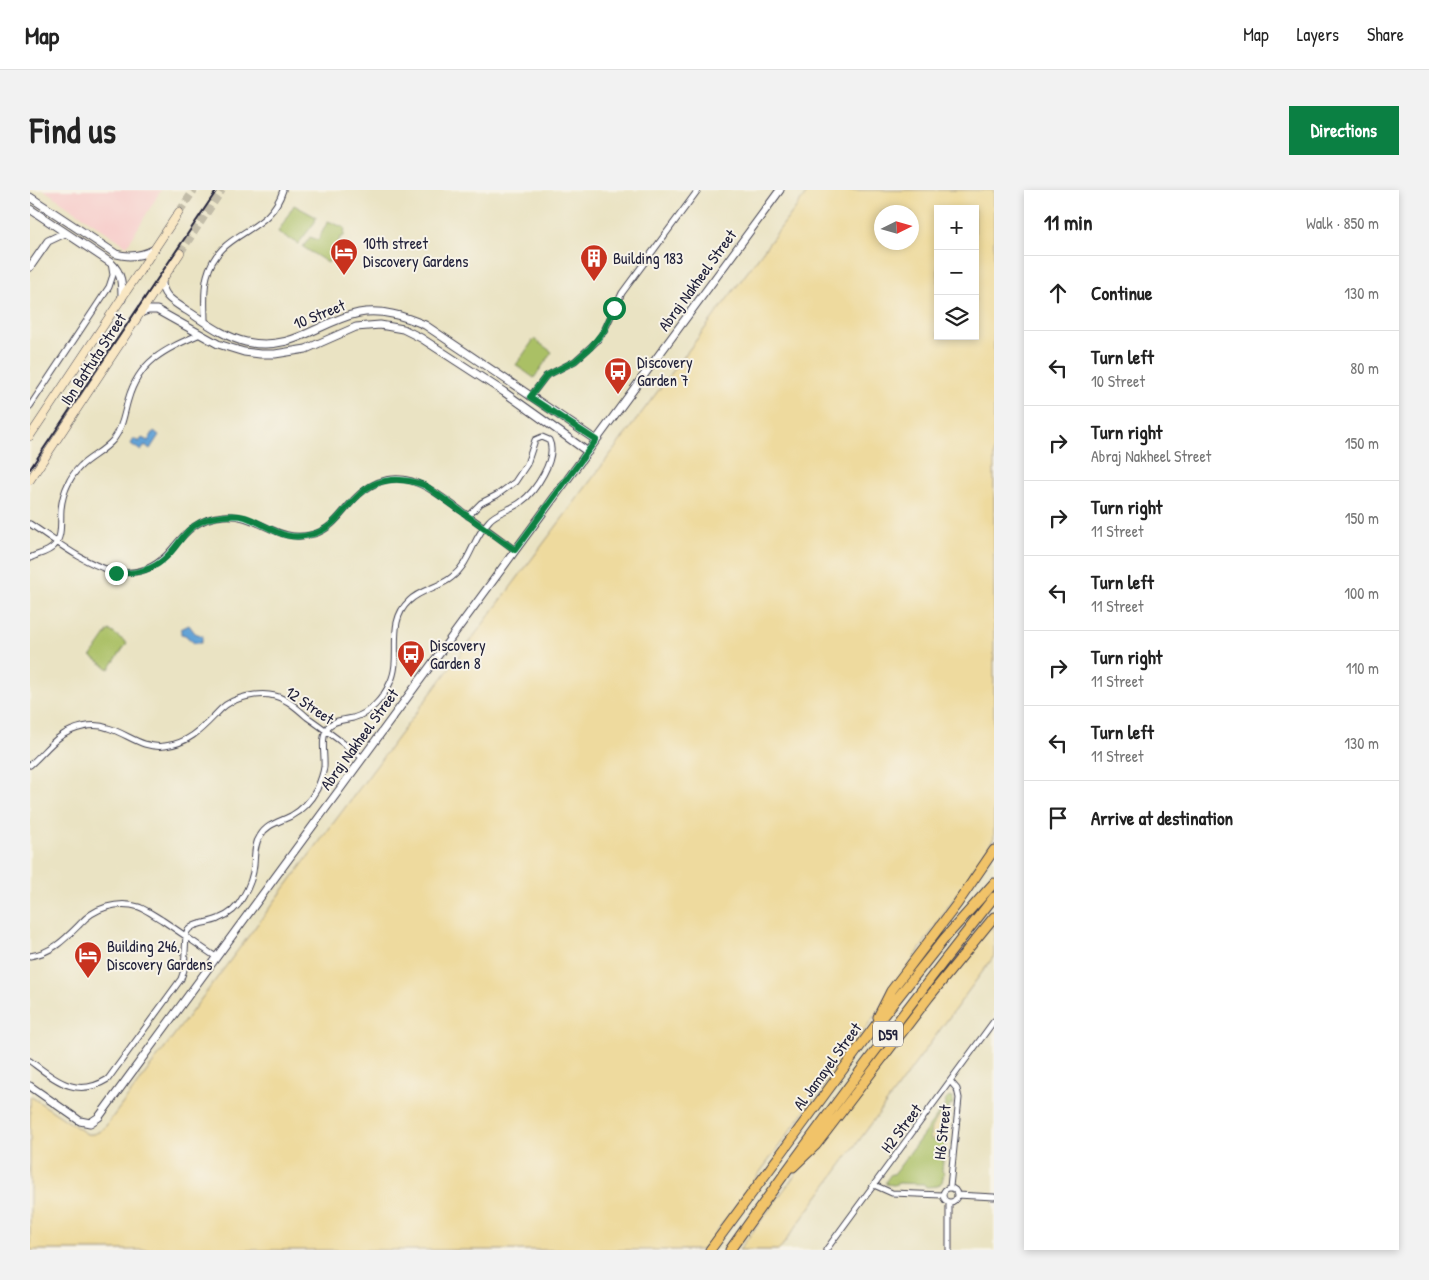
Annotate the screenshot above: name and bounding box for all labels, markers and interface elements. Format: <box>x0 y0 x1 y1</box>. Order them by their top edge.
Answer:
text: Map <box>25 19 59 51</box>
text: Map <box>1243 22 1269 47</box>
text: Layers <box>1297 22 1339 47</box>
text: Share <box>1367 22 1404 47</box>
button: Directions <box>1289 106 1399 155</box>
text: Find us <box>30 107 116 154</box>
north arrow <box>874 205 919 250</box>
map controls <box>934 205 979 340</box>
button: + <box>934 205 979 250</box>
text: 11 min <box>1044 208 1093 237</box>
text: Walk · 850 m <box>1306 212 1379 234</box>
street label: Abraj Nakheel Street <box>653 224 742 335</box>
place label: 10th street Discovery Gardens <box>363 232 469 272</box>
hotel icon: 10th street Discovery Gardens <box>329 237 359 276</box>
building icon: Building 183 <box>579 243 609 282</box>
place label: Building 183 <box>613 247 683 269</box>
button: − <box>934 250 979 295</box>
icon: ahead <box>1044 279 1072 307</box>
text: Continue <box>1091 280 1152 306</box>
text: 130 m <box>1344 282 1379 304</box>
street label: 10 Street <box>290 294 349 334</box>
button: layers <box>934 295 979 340</box>
route start <box>603 297 626 320</box>
street label: Ibn Battuta Street <box>55 308 131 409</box>
text: Turn left <box>1091 344 1154 370</box>
place label: Discovery Garden 7 <box>637 351 693 391</box>
icon: left <box>1044 354 1072 382</box>
bus stop icon: Discovery Garden 7 <box>603 356 633 395</box>
text: 80 m <box>1350 357 1379 379</box>
text: 10 Street <box>1091 370 1145 392</box>
text: Turn right <box>1091 419 1162 445</box>
icon: right <box>1044 429 1072 457</box>
text: 150 m <box>1345 432 1379 454</box>
text: Abraj Nakheel Street <box>1091 445 1211 467</box>
text: Turn right <box>1091 494 1162 520</box>
icon: right <box>1044 504 1072 532</box>
text: 150 m <box>1345 507 1379 529</box>
text: 11 Street <box>1091 520 1144 542</box>
route end <box>105 562 128 585</box>
text: Turn left <box>1091 569 1154 595</box>
icon: left <box>1044 579 1072 607</box>
text: 100 m <box>1344 582 1379 604</box>
text: 11 Street <box>1091 595 1144 617</box>
place label: Discovery Garden 8 <box>430 634 486 674</box>
bus stop icon: Discovery Garden 8 <box>396 639 426 678</box>
text: Turn right <box>1091 644 1162 670</box>
icon: right <box>1044 654 1072 682</box>
text: 110 m <box>1346 657 1379 679</box>
text: 11 Street <box>1091 670 1144 692</box>
street label: 12 Street <box>281 681 339 730</box>
street label: Abraj Nakheel Street <box>315 683 404 794</box>
text: Turn left <box>1091 719 1154 745</box>
icon: left <box>1044 729 1072 757</box>
text: 130 m <box>1344 732 1379 754</box>
text: 11 Street <box>1091 745 1144 767</box>
icon: arrive <box>1044 804 1072 832</box>
text: Arrive at destination <box>1091 805 1233 831</box>
place label: Building 246, Discovery Gardens <box>107 935 213 975</box>
hotel icon: Building 246, Discovery Gardens <box>73 940 103 979</box>
street label: Al Jamayel Street <box>788 1017 867 1114</box>
road number: D59 <box>873 1022 903 1046</box>
street label: H2 Street <box>875 1099 927 1157</box>
street label: H6 Street <box>928 1103 956 1160</box>

